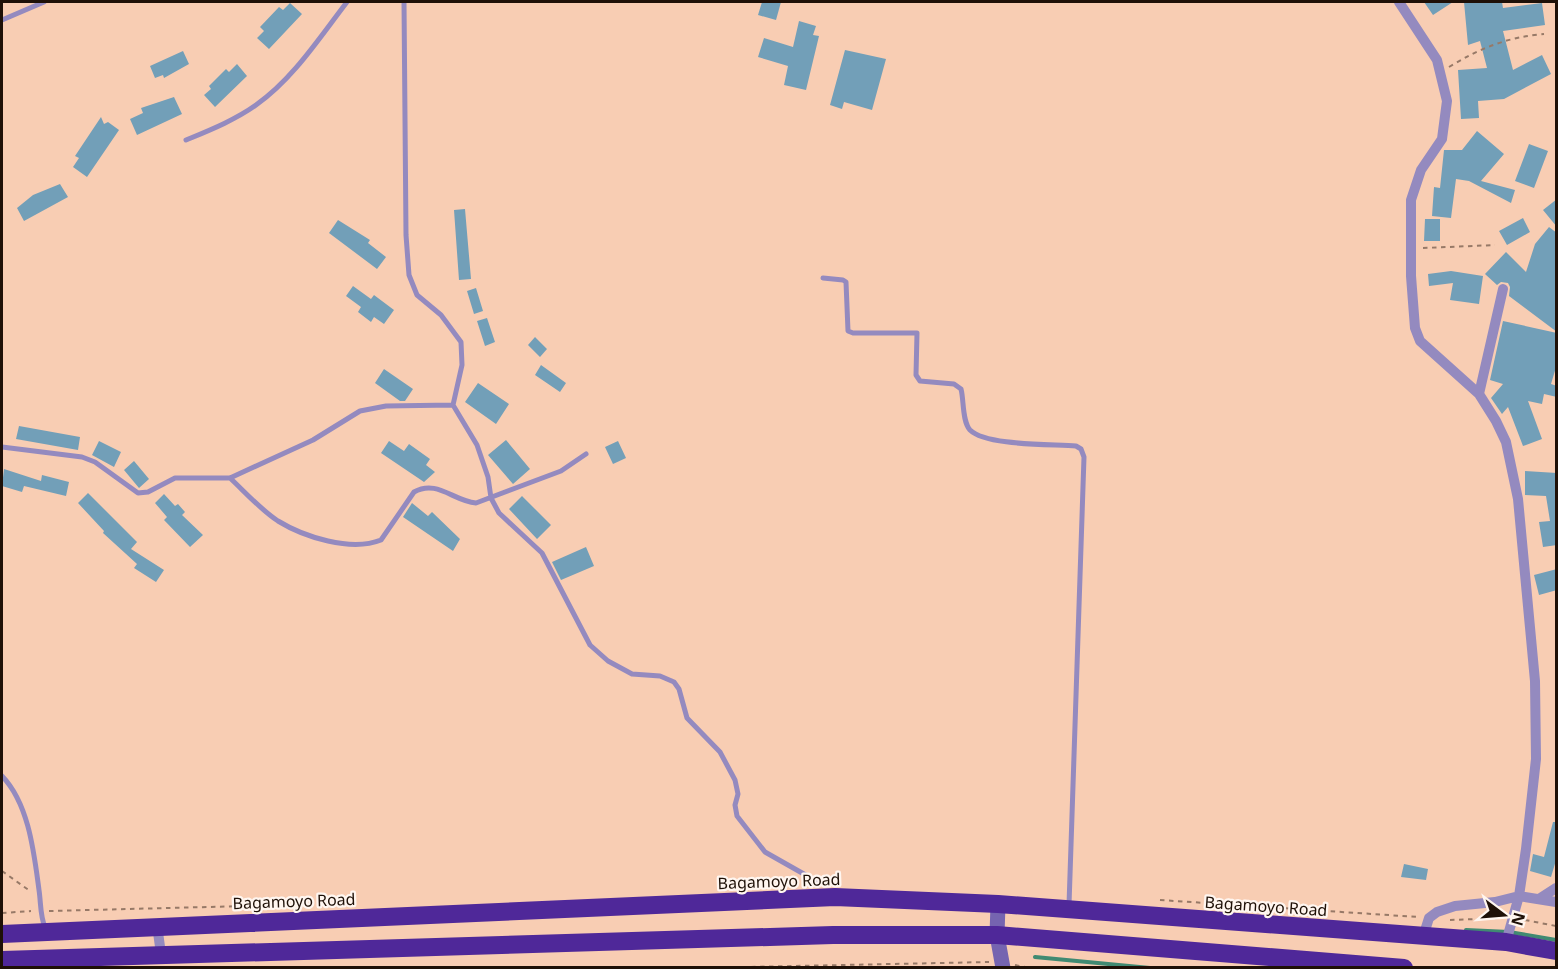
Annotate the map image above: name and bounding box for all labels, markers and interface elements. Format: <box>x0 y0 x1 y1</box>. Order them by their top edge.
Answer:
street label: Bagamoyo Road <box>717 868 841 894</box>
north arrow <box>1474 885 1534 945</box>
street label: Bagamoyo Road <box>232 888 356 914</box>
street label: Bagamoyo Road <box>1204 891 1328 921</box>
text: N <box>1506 910 1531 928</box>

